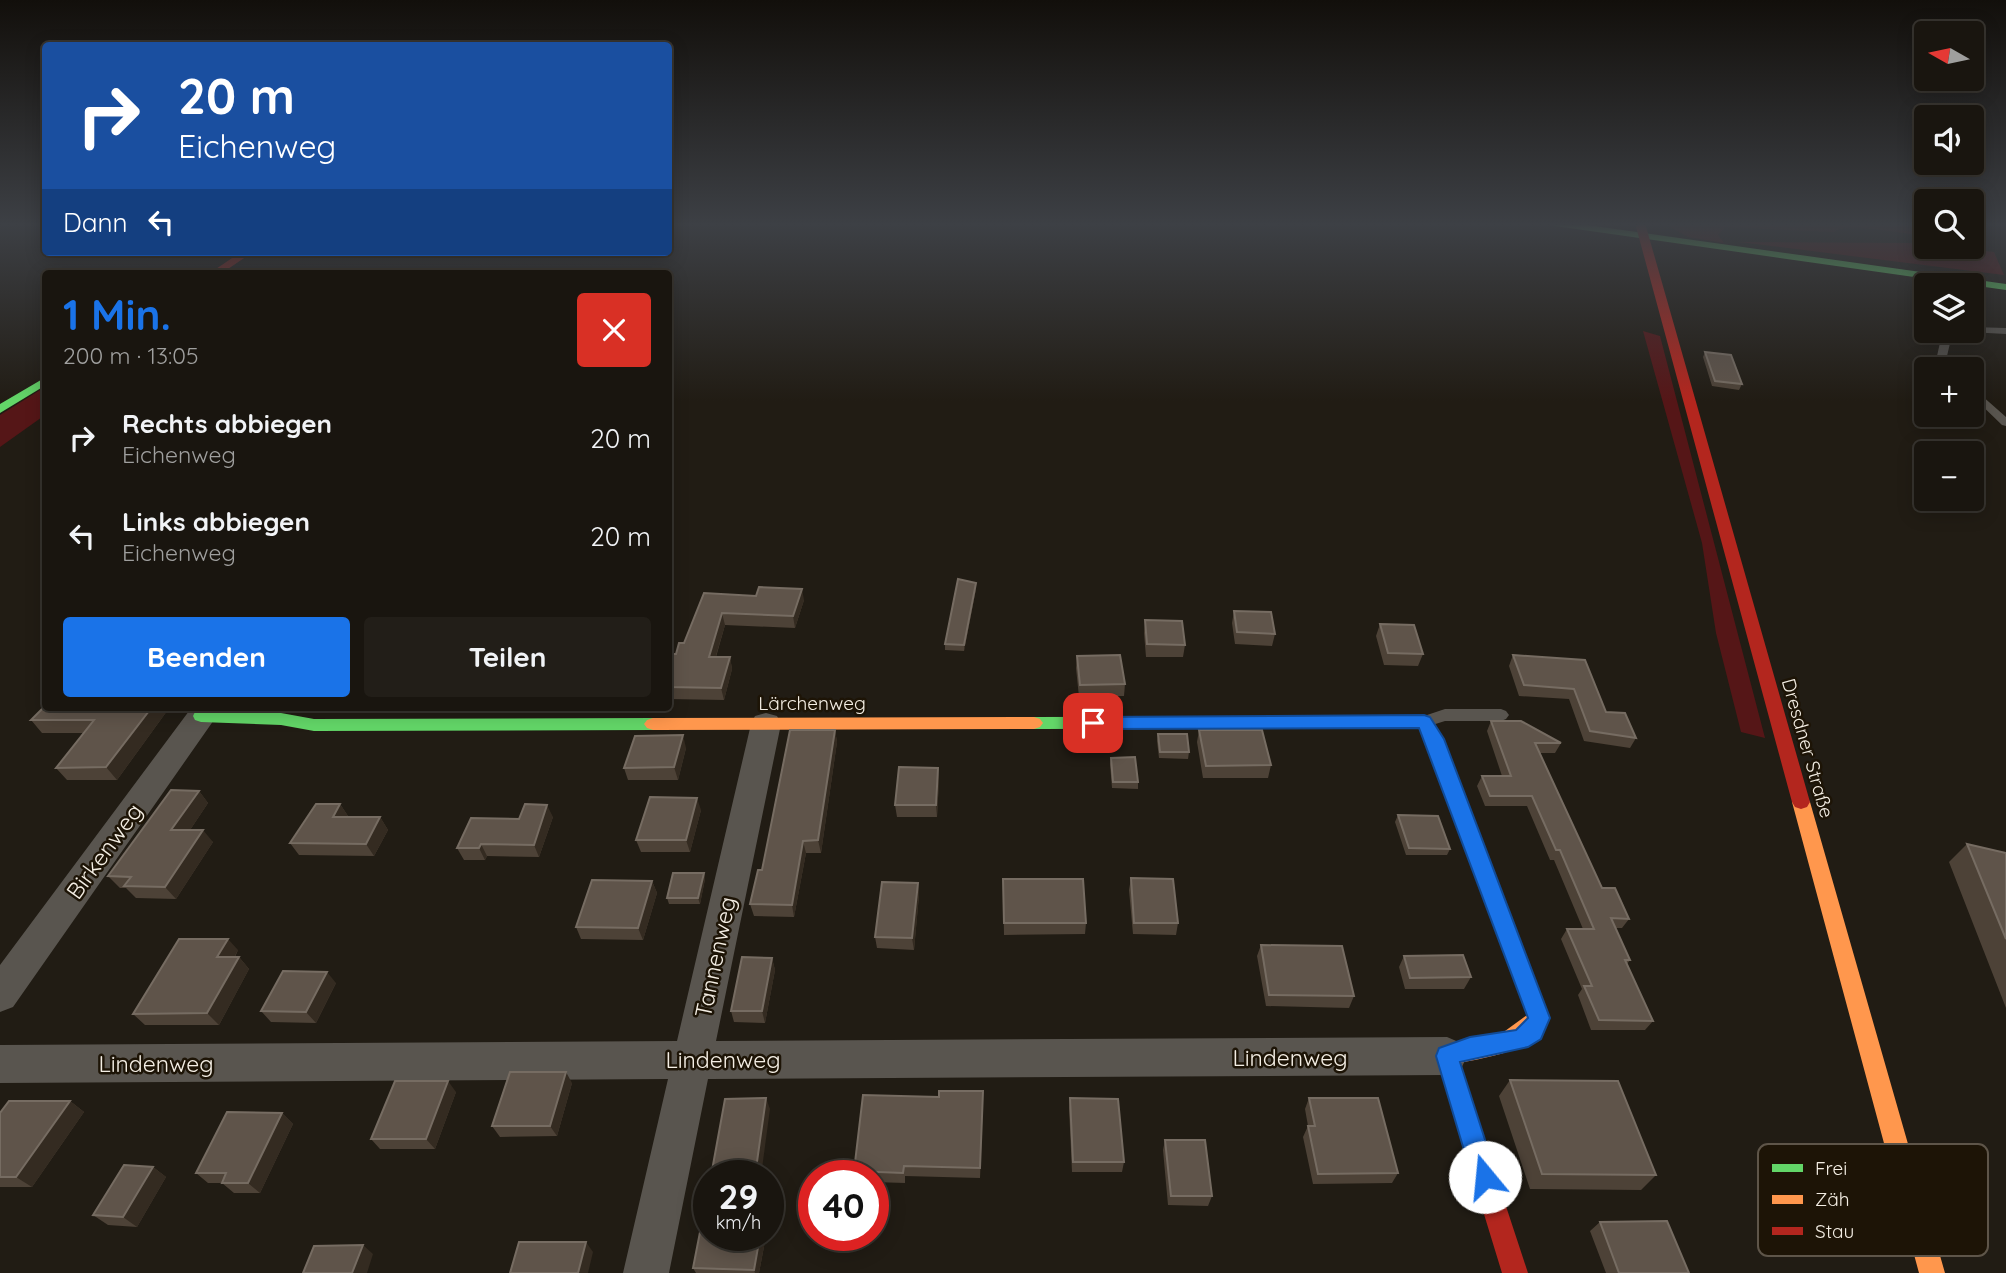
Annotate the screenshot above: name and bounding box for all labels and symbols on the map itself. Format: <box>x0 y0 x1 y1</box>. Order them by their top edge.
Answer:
north arrow <box>1914 21 1984 91</box>
street label: Dresdner Straße <box>1777 676 1839 820</box>
street label: Lärchenweg <box>758 691 866 715</box>
pin <box>1063 693 1123 753</box>
street label: Birkenweg <box>60 797 148 905</box>
street label: Tannenweg <box>688 894 742 1020</box>
street label: Lindenweg <box>1232 1043 1348 1072</box>
street label: Lindenweg <box>665 1045 781 1074</box>
street label: Lindenweg <box>98 1049 214 1078</box>
position arrow <box>1448 1140 1522 1214</box>
legend <box>1758 1144 1988 1256</box>
text: Frei <box>1815 1156 1847 1180</box>
speed limit sign: 40 <box>798 1160 889 1251</box>
text: Zäh <box>1815 1187 1850 1211</box>
text: Stau <box>1815 1219 1854 1243</box>

